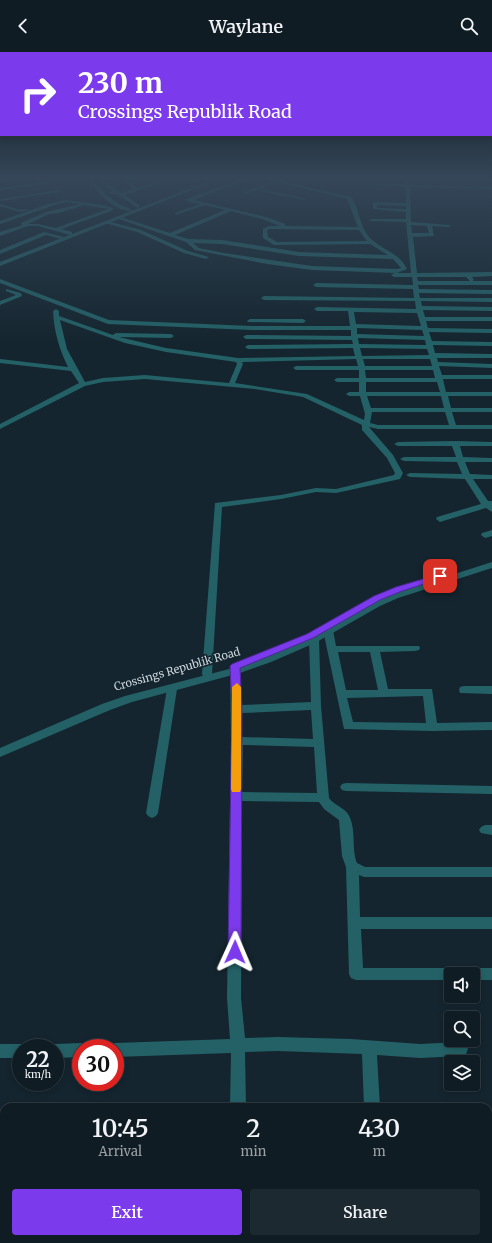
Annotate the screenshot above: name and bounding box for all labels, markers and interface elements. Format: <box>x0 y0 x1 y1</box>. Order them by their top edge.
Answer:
icon: back <box>12 15 34 37</box>
text: Waylane <box>209 15 283 38</box>
icon: search <box>458 15 480 37</box>
text: 230 m <box>78 65 163 101</box>
icon: right <box>12 68 64 120</box>
text: Crossings Republik Road <box>78 100 292 123</box>
pin <box>423 559 457 593</box>
icon: arrive <box>429 565 451 587</box>
street label: Crossings Republik Road <box>112 644 242 694</box>
position arrow <box>214 931 256 973</box>
map controls <box>444 967 480 1091</box>
button: sound <box>444 967 480 1003</box>
button: search <box>444 1011 480 1047</box>
speed limit sign: 30 <box>72 1039 124 1091</box>
text: 22 <box>26 1047 50 1072</box>
button: layers <box>444 1055 480 1091</box>
text: km/h <box>25 1068 51 1081</box>
text: 10:45 <box>92 1113 149 1144</box>
text: 2 <box>246 1113 261 1144</box>
text: 430 <box>358 1113 400 1144</box>
text: Arrival <box>99 1143 142 1160</box>
text: min <box>241 1143 266 1160</box>
text: m <box>373 1143 386 1160</box>
button: Exit <box>12 1189 242 1235</box>
button: Share <box>250 1189 480 1235</box>

